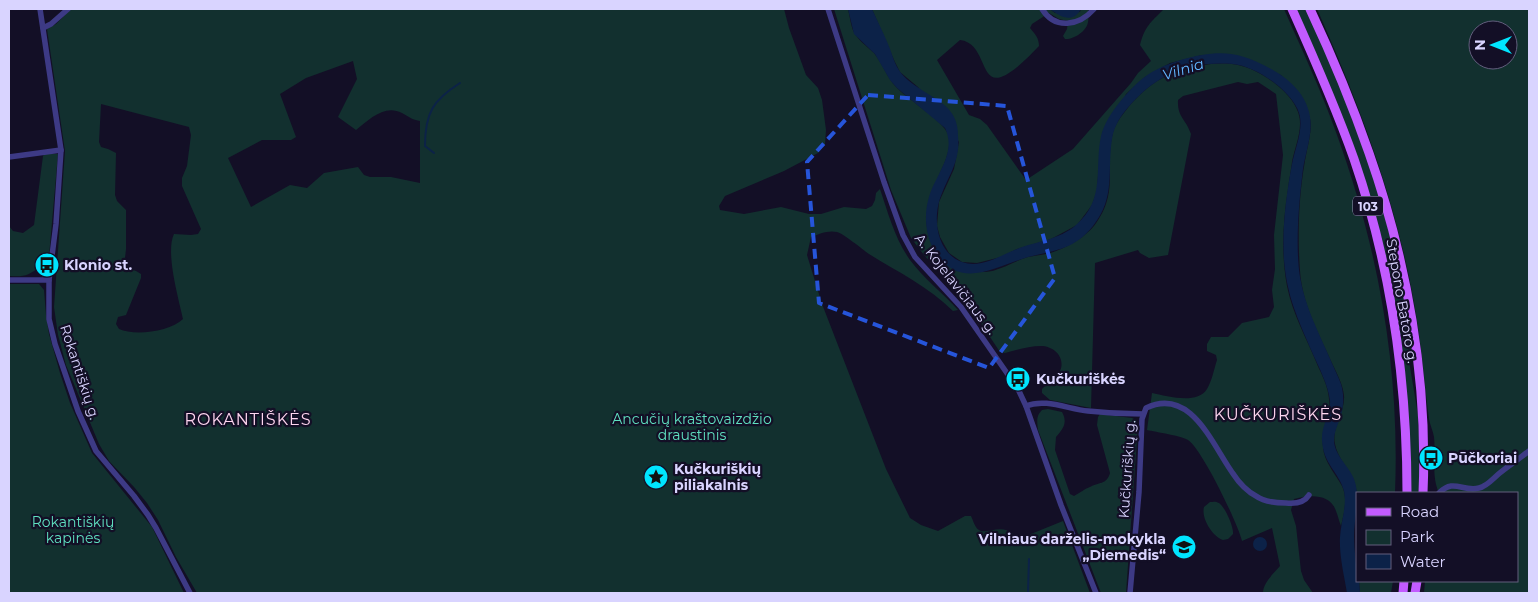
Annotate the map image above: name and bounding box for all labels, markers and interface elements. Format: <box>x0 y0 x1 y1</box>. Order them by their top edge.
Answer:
north arrow <box>1468 20 1518 70</box>
text: N <box>1471 39 1489 51</box>
water label: Vilnia <box>1160 54 1206 84</box>
road number: 103 <box>1353 197 1383 216</box>
street label: A. Kojelavičiaus g. <box>911 230 1001 338</box>
street label: Stepono Batoro g. <box>1382 237 1422 365</box>
bus stop icon: Klonio st. <box>34 252 60 278</box>
place label: Klonio st. <box>64 256 132 274</box>
street label: Rokantiškių g. <box>56 322 104 422</box>
bus stop icon: Kučkuriškės <box>1005 366 1031 392</box>
place label: Kučkuriškės <box>1036 370 1126 388</box>
district label: KUČKURIŠKĖS <box>1214 405 1342 424</box>
district label: ROKANTIŠKĖS <box>184 410 312 429</box>
park label: Ancučių kraštovaizdžio draustinis <box>612 410 772 444</box>
street label: Kučkuriškių g. <box>1115 419 1139 519</box>
bus stop icon: Pūčkoriai <box>1418 445 1444 471</box>
place label: Pūčkoriai <box>1448 449 1517 467</box>
place label: Kučkuriškių piliakalnis <box>674 460 761 494</box>
place icon: Kučkuriškių piliakalnis <box>643 464 669 490</box>
legend <box>1356 492 1518 582</box>
text: Road <box>1400 502 1439 521</box>
park label: Rokantiškių kapinės <box>32 513 114 547</box>
text: Park <box>1400 527 1434 546</box>
place label: Vilniaus darželis-mokykla „Diemedis“ <box>978 530 1166 564</box>
school or university icon: Vilniaus darželis-mokykla „Diemedis“ <box>1171 534 1197 560</box>
text: Water <box>1400 552 1446 571</box>

